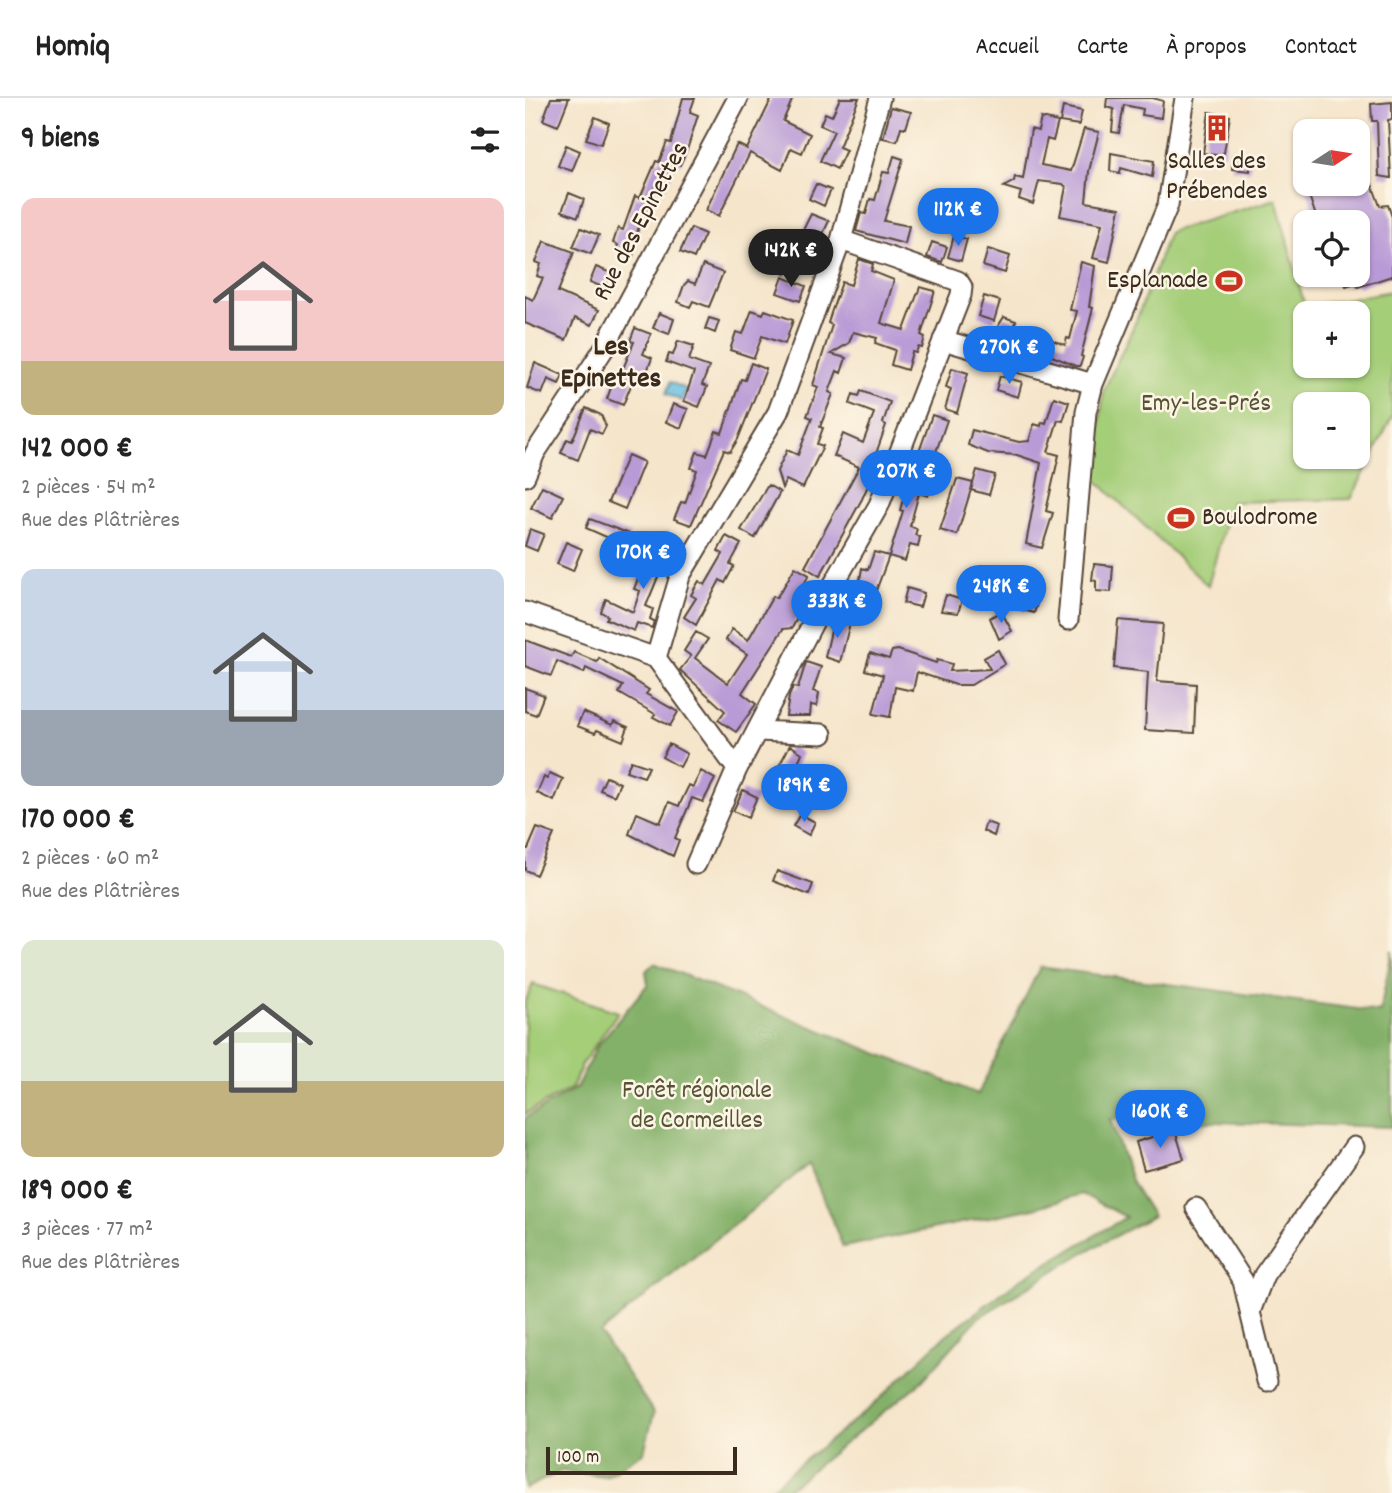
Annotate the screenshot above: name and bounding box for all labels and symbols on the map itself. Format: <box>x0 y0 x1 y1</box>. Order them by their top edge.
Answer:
building icon: Salles des Prébendes <box>1202 113 1232 143</box>
north arrow <box>1293 119 1370 196</box>
street label: Rue des Epinettes <box>584 136 700 308</box>
place label: Salles des Prébendes <box>1166 144 1268 211</box>
pin: 112K € <box>901 188 1015 248</box>
pin: 142K € <box>734 230 848 289</box>
place label: Esplanade <box>1107 263 1208 300</box>
sports icon: Esplanade <box>1214 266 1244 296</box>
pin: 270K € <box>952 327 1066 386</box>
district label: Les Epinettes <box>561 329 662 401</box>
park label: Emy-les-Prés <box>1141 386 1271 423</box>
pin: 207K € <box>849 450 963 510</box>
place label: Boulodrome <box>1202 500 1318 537</box>
sports icon: Boulodrome <box>1166 503 1196 533</box>
pin: 170K € <box>586 532 700 591</box>
pin: 248K € <box>944 566 1058 625</box>
pin: 333K € <box>780 580 894 640</box>
pin: 189K € <box>747 764 861 824</box>
park label: Forêt régionale de Cormeilles <box>622 1073 772 1140</box>
pin: 160K € <box>1103 1090 1217 1150</box>
scale bar <box>546 1444 737 1476</box>

